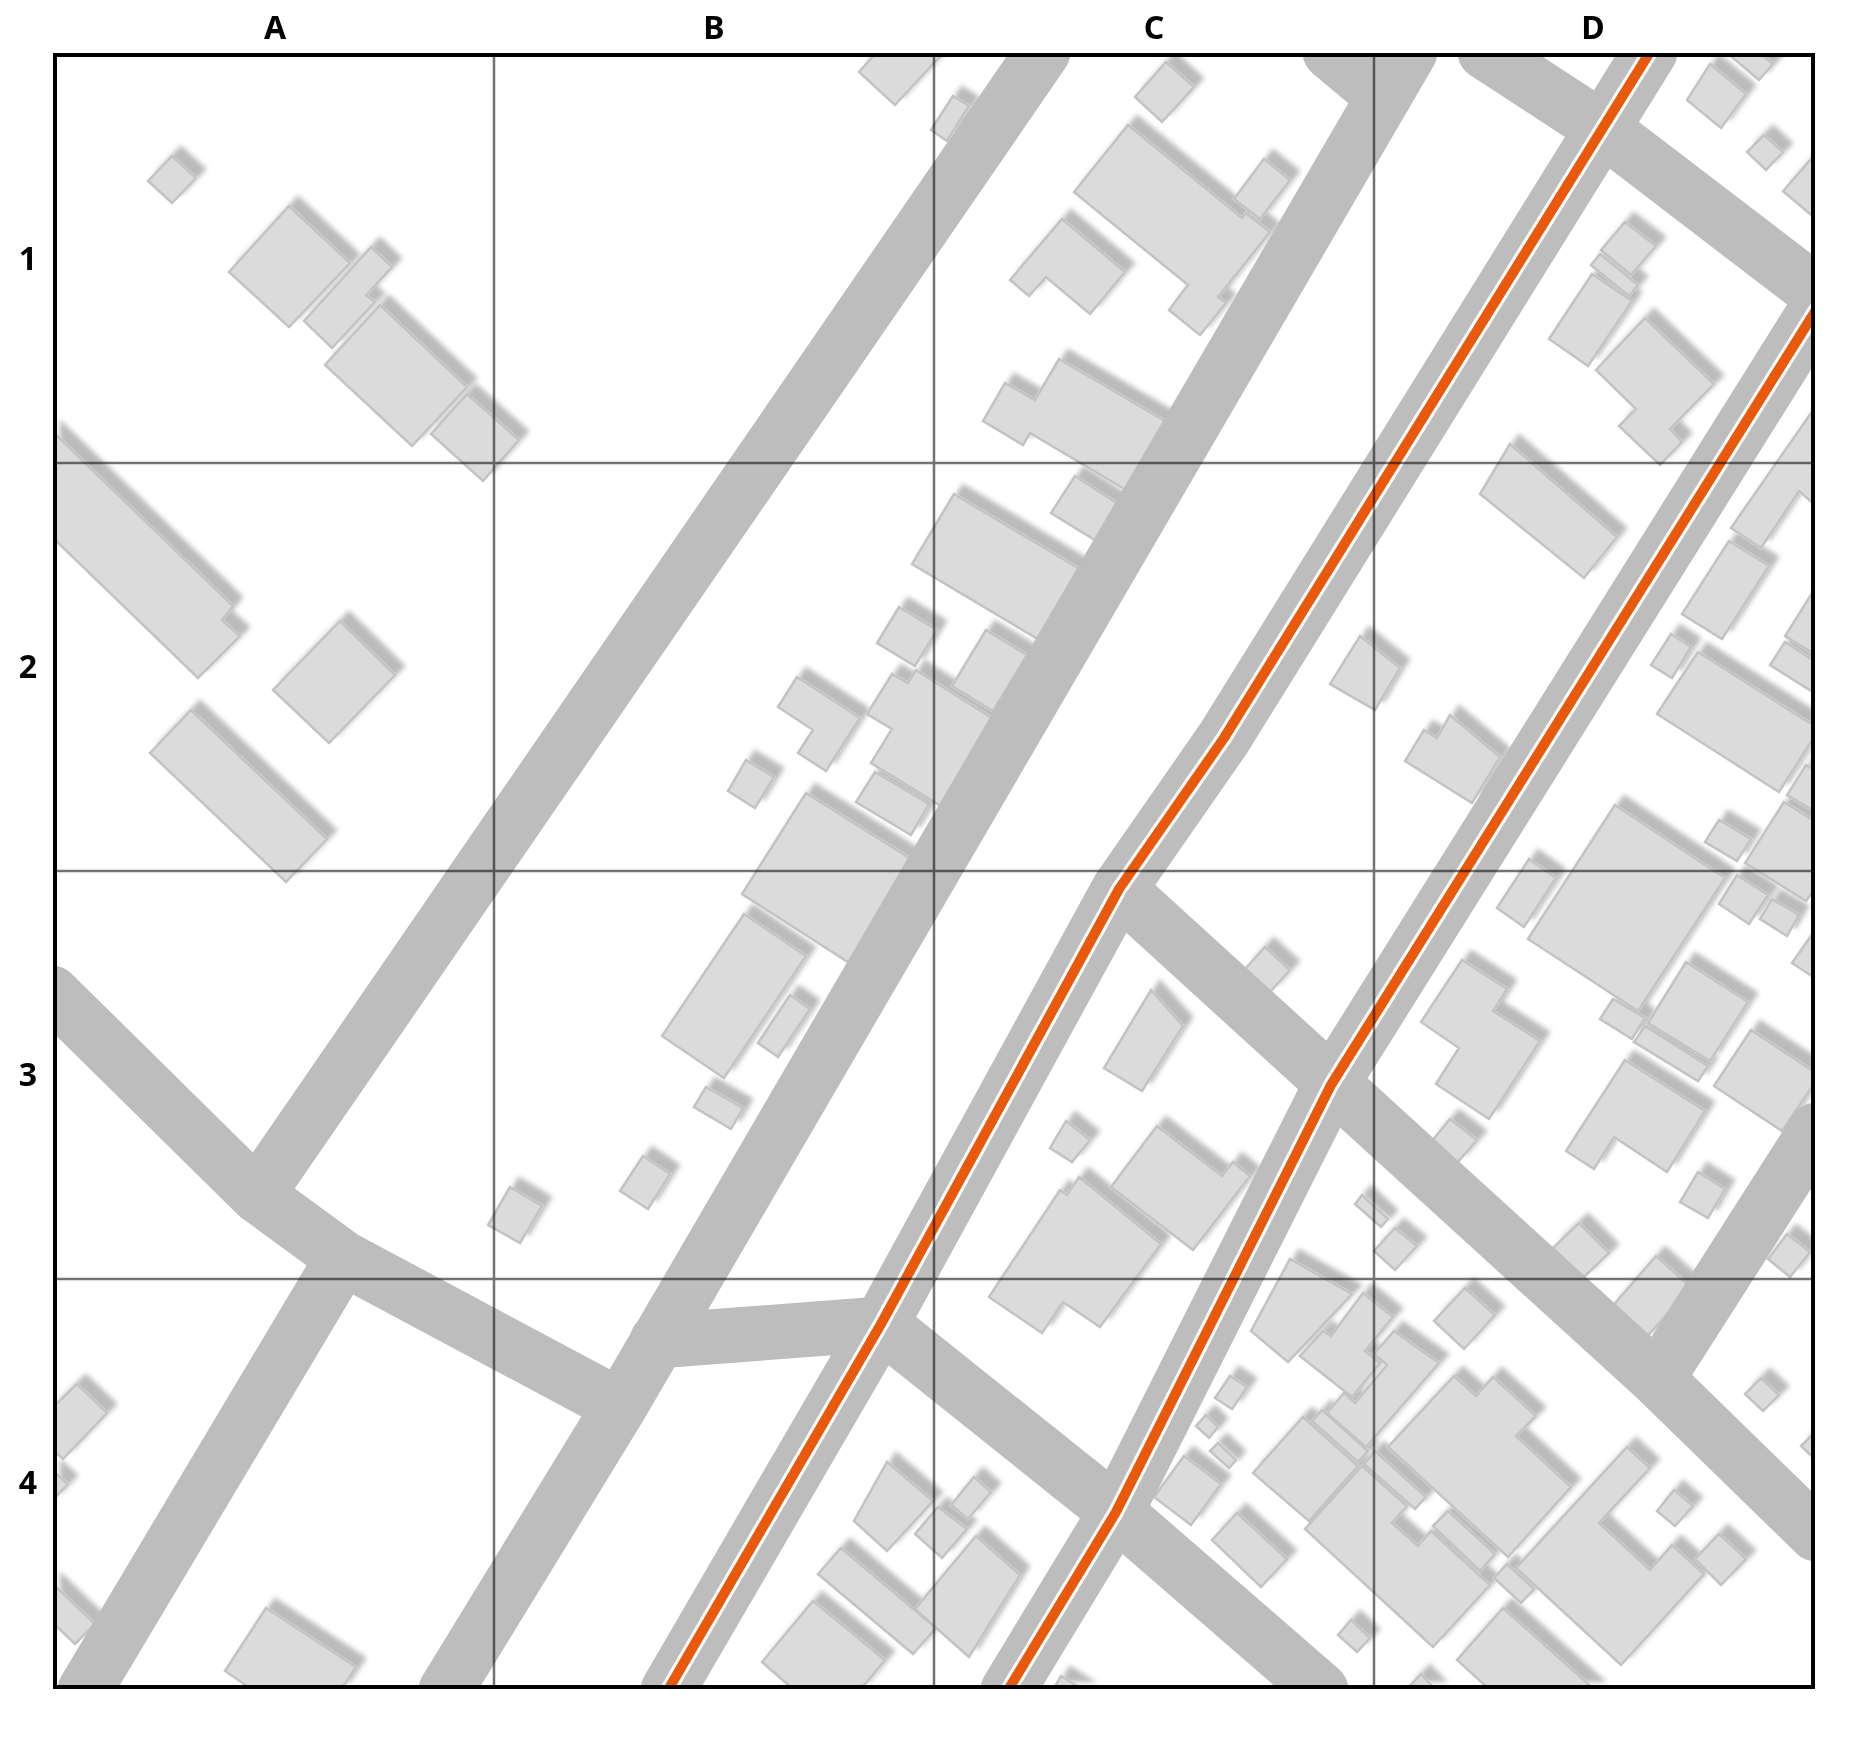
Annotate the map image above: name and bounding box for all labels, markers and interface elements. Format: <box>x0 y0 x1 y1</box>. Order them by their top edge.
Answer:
text: A <box>264 5 287 48</box>
text: B <box>703 5 725 48</box>
text: C <box>1144 5 1164 48</box>
text: D <box>1581 5 1605 48</box>
text: 1 <box>19 236 37 279</box>
text: 2 <box>19 644 37 687</box>
text: 3 <box>19 1052 37 1095</box>
text: 4 <box>19 1460 37 1503</box>

